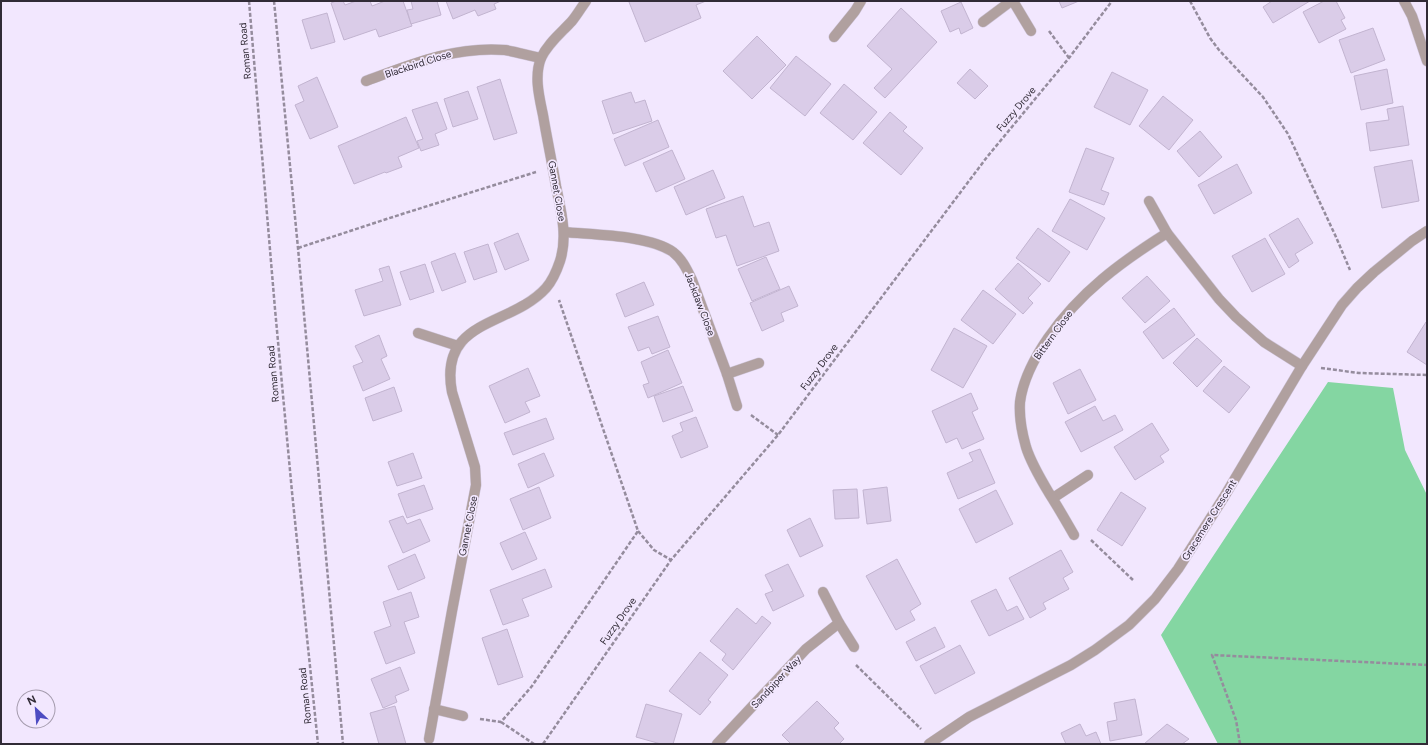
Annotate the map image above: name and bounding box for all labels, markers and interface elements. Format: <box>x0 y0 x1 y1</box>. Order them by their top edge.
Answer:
street label: Roman Road <box>236 22 254 80</box>
street label: Blackbird Close <box>383 47 453 81</box>
street label: Fuzzy Drove <box>993 83 1039 134</box>
street label: Gannet Close <box>545 160 569 223</box>
street label: Jackdaw Close <box>682 270 718 338</box>
street label: Bittern Close <box>1031 307 1076 362</box>
street label: Fuzzy Drove <box>797 341 841 393</box>
street label: Roman Road <box>264 345 282 403</box>
street label: Gracemere Crescent <box>1179 477 1239 563</box>
street label: Gannet Close <box>456 494 480 557</box>
street label: Fuzzy Drove <box>597 594 639 647</box>
street label: Sandpiper Way <box>748 652 804 711</box>
street label: Roman Road <box>296 667 314 725</box>
north arrow <box>16 689 56 729</box>
text: N <box>25 693 39 708</box>

